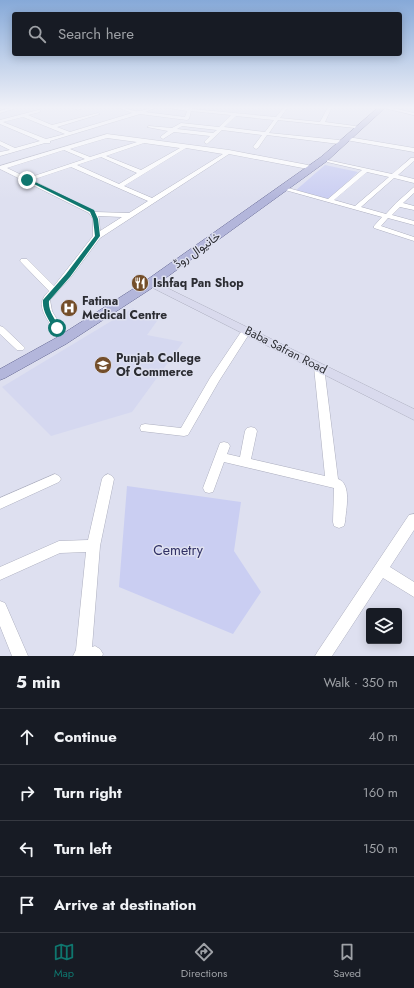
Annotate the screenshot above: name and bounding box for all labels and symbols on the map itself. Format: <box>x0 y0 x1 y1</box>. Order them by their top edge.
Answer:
route end <box>18 171 36 189</box>
street label: خانیوال روڈ <box>170 227 224 273</box>
restaurant icon: Ishfaq Pan Shop <box>130 273 150 293</box>
place label: Ishfaq Pan Shop <box>153 274 244 292</box>
place label: Fatima Medical Centre <box>82 292 167 324</box>
hospital icon: Fatima Medical Centre <box>59 298 79 318</box>
route start <box>48 319 66 337</box>
street label: Baba Safran Road <box>242 322 330 378</box>
place label: Punjab College Of Commerce <box>116 349 201 381</box>
school or university icon: Punjab College Of Commerce <box>93 355 113 375</box>
park label: Cemetry <box>153 540 204 560</box>

